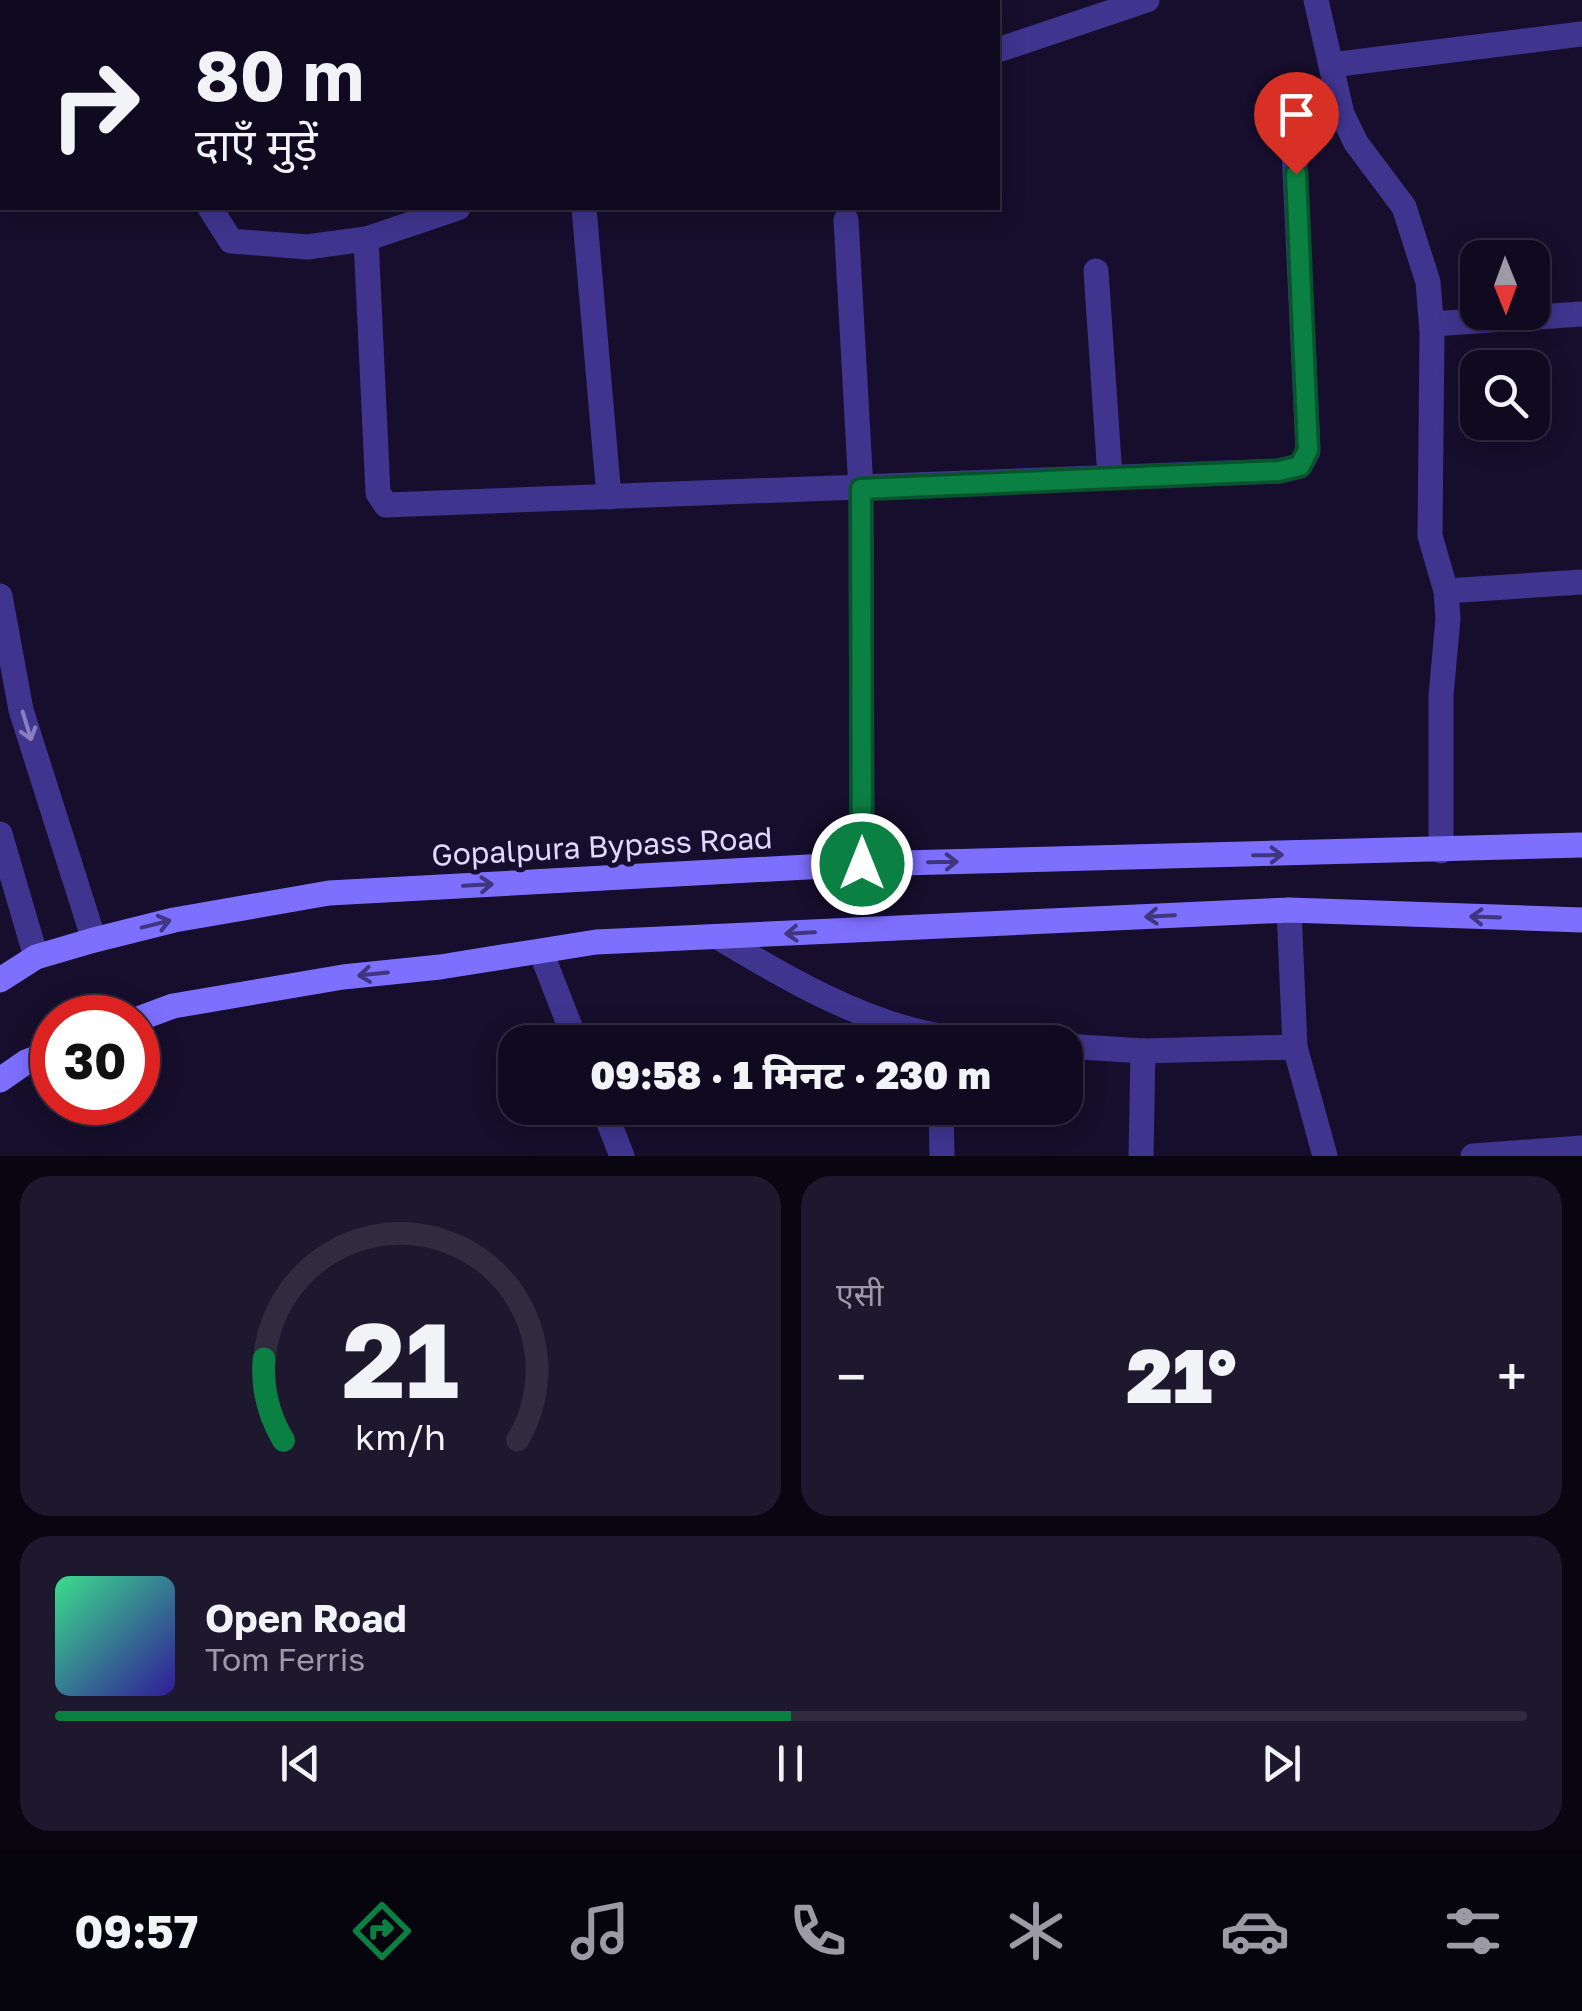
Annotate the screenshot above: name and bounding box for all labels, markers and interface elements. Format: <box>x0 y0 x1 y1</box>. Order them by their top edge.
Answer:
text: 80 m <box>195 32 364 116</box>
icon: right <box>30 40 160 170</box>
pin <box>1254 72 1339 175</box>
icon: arrive <box>1269 87 1324 142</box>
text: दाएँ मुड़ें <box>195 117 318 171</box>
north arrow <box>1460 240 1550 330</box>
map controls <box>1460 240 1550 440</box>
button: search <box>1460 350 1550 440</box>
one-way arrow <box>19 710 37 741</box>
position arrow <box>810 812 914 916</box>
street label: Gopalpura Bypass Road <box>431 819 773 873</box>
one-way arrow <box>1251 845 1283 864</box>
one-way arrow <box>926 853 958 872</box>
one-way arrow <box>462 875 494 894</box>
one-way arrow <box>1144 907 1176 926</box>
one-way arrow <box>1469 907 1501 926</box>
one-way arrow <box>140 914 172 932</box>
one-way arrow <box>785 924 817 943</box>
one-way arrow <box>357 964 389 983</box>
speed limit sign: 30 <box>30 995 160 1125</box>
text: 09:58 · 1 मिनट · 230 m <box>590 1052 991 1097</box>
text: एसी <box>836 1275 884 1313</box>
text: 21 <box>342 1296 459 1421</box>
text: 21° <box>1126 1329 1237 1420</box>
text: − <box>836 1343 866 1409</box>
text: + <box>1497 1343 1527 1409</box>
text: km/h <box>355 1415 446 1458</box>
text: Open Road <box>205 1595 407 1640</box>
text: Tom Ferris <box>205 1640 365 1678</box>
icon: previous <box>273 1736 328 1791</box>
icon: pause <box>763 1736 818 1791</box>
icon: next <box>1254 1736 1309 1791</box>
icon: directions <box>347 1896 417 1966</box>
icon: music <box>565 1896 635 1966</box>
icon: phone <box>783 1896 853 1966</box>
icon: climate <box>1001 1896 1071 1966</box>
icon: car <box>1220 1896 1290 1966</box>
icon: filters <box>1438 1896 1508 1966</box>
text: 09:57 <box>74 1904 198 1958</box>

